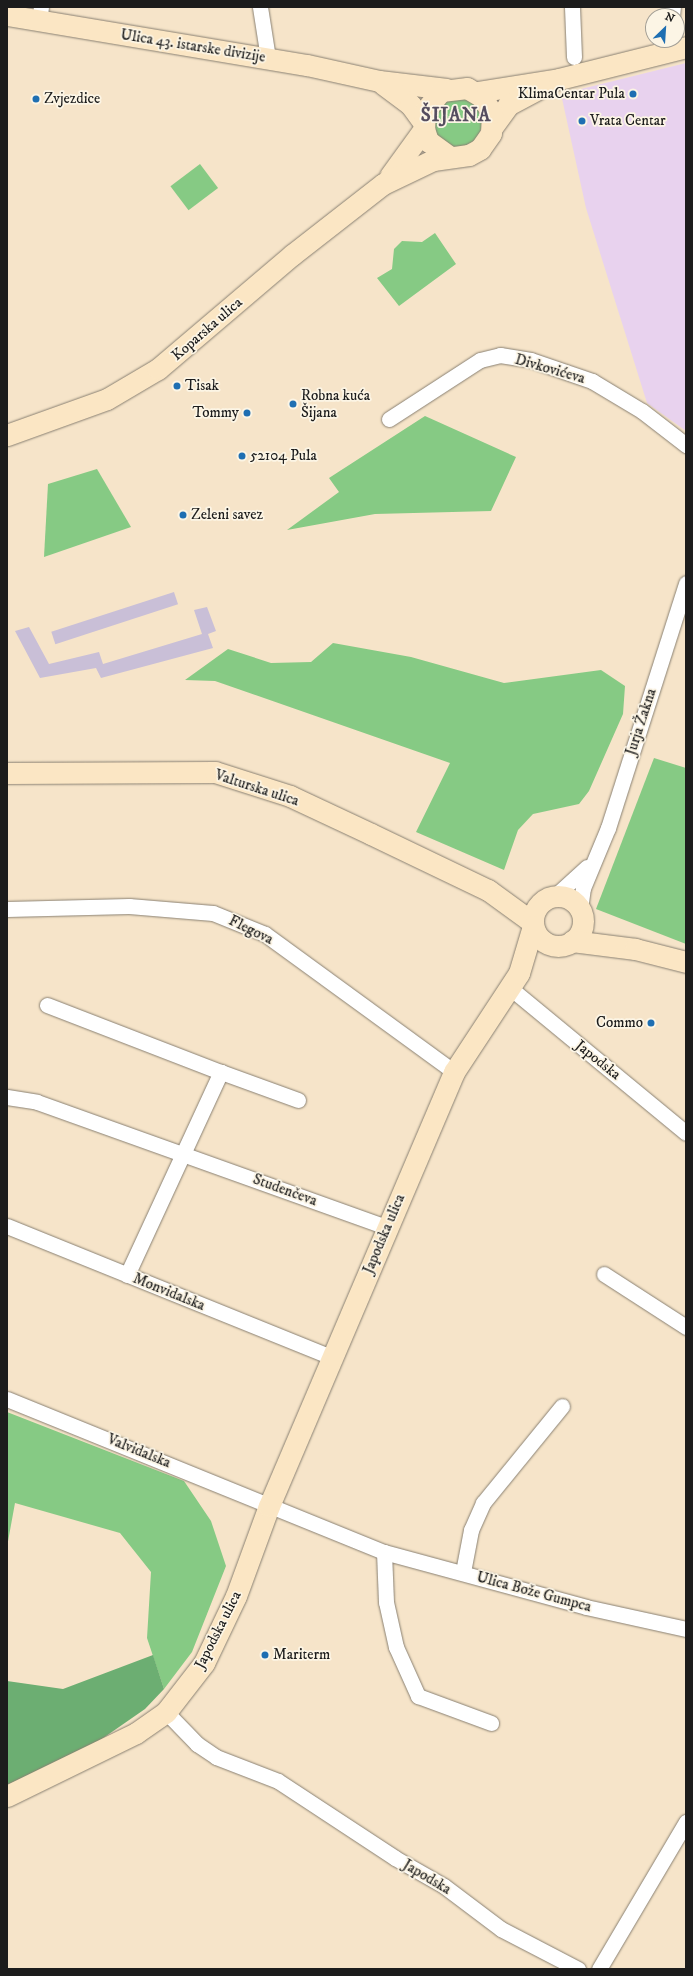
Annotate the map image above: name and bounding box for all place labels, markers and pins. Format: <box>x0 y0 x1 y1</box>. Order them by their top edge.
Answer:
place label: KlimaCentar Pula <box>518 85 625 103</box>
marker: KlimaCentar Pula <box>628 89 638 99</box>
place label: Zvjezdice <box>44 90 100 108</box>
marker: Zvjezdice <box>31 94 41 104</box>
place label: Vrata Centar <box>590 112 666 130</box>
marker: Vrata Centar <box>577 116 587 126</box>
place label: Tisak <box>185 377 219 395</box>
marker: Tisak <box>172 381 182 391</box>
place label: Robna kuća Šijana <box>301 386 370 421</box>
marker: Robna kuća Šijana <box>288 399 298 409</box>
place label: Tommy <box>192 404 239 422</box>
marker: Tommy <box>242 408 252 418</box>
place label: 52104 Pula <box>250 447 317 465</box>
marker: 52104 Pula <box>237 451 247 461</box>
place label: Zeleni savez <box>191 506 263 524</box>
marker: Zeleni savez <box>178 510 188 520</box>
place label: Commo <box>596 1014 643 1032</box>
marker: Commo <box>646 1018 656 1028</box>
place label: Mariterm <box>273 1646 330 1664</box>
marker: Mariterm <box>260 1650 270 1660</box>

